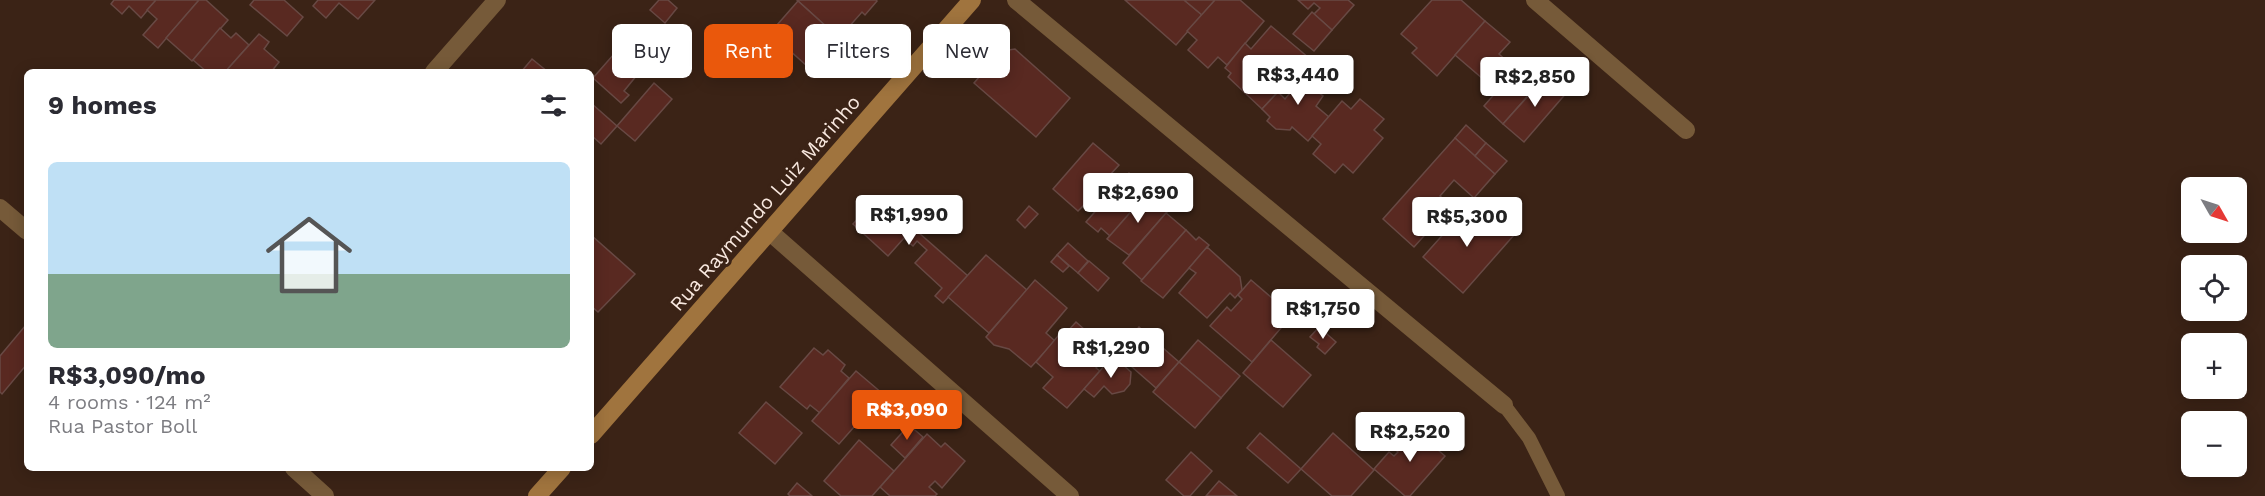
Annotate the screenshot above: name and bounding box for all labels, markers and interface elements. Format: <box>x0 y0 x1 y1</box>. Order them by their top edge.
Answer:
chip: Buy <box>612 24 692 78</box>
chip: Rent <box>704 24 793 78</box>
chip: Filters <box>805 24 911 78</box>
chip: New <box>923 24 1010 78</box>
pin: R$3,440 <box>1243 55 1353 106</box>
pin: R$2,850 <box>1480 57 1590 108</box>
text: R$3,440 <box>1257 62 1339 86</box>
text: R$2,850 <box>1494 64 1576 88</box>
icon: filters <box>537 89 570 122</box>
text: 9 homes <box>48 90 157 120</box>
street label: Rua Raymundo Luiz Marinho <box>665 90 865 316</box>
pin: R$2,690 <box>1083 173 1193 224</box>
north arrow <box>2181 177 2247 243</box>
map controls <box>2181 177 2247 477</box>
text: R$2,690 <box>1097 180 1179 204</box>
pin: R$1,990 <box>854 195 964 246</box>
pin: R$5,300 <box>1412 197 1522 248</box>
icon: home <box>255 201 363 309</box>
text: R$1,990 <box>870 202 948 226</box>
text: R$5,300 <box>1426 204 1508 228</box>
button: locate <box>2181 255 2247 321</box>
pin: R$1,750 <box>1268 289 1378 340</box>
text: R$1,750 <box>1285 296 1361 320</box>
pin: R$1,290 <box>1056 328 1166 379</box>
button: + <box>2181 333 2247 399</box>
text: R$1,290 <box>1072 335 1150 359</box>
text: R$3,090/mo <box>48 360 206 390</box>
text: 4 rooms · 124 m² <box>48 390 211 414</box>
pin: R$3,090 <box>852 390 962 441</box>
text: R$3,090 <box>866 397 948 421</box>
button: − <box>2181 411 2247 477</box>
pin: R$2,520 <box>1355 412 1465 463</box>
text: Rua Pastor Boll <box>48 414 197 438</box>
text: R$2,520 <box>1370 419 1450 443</box>

